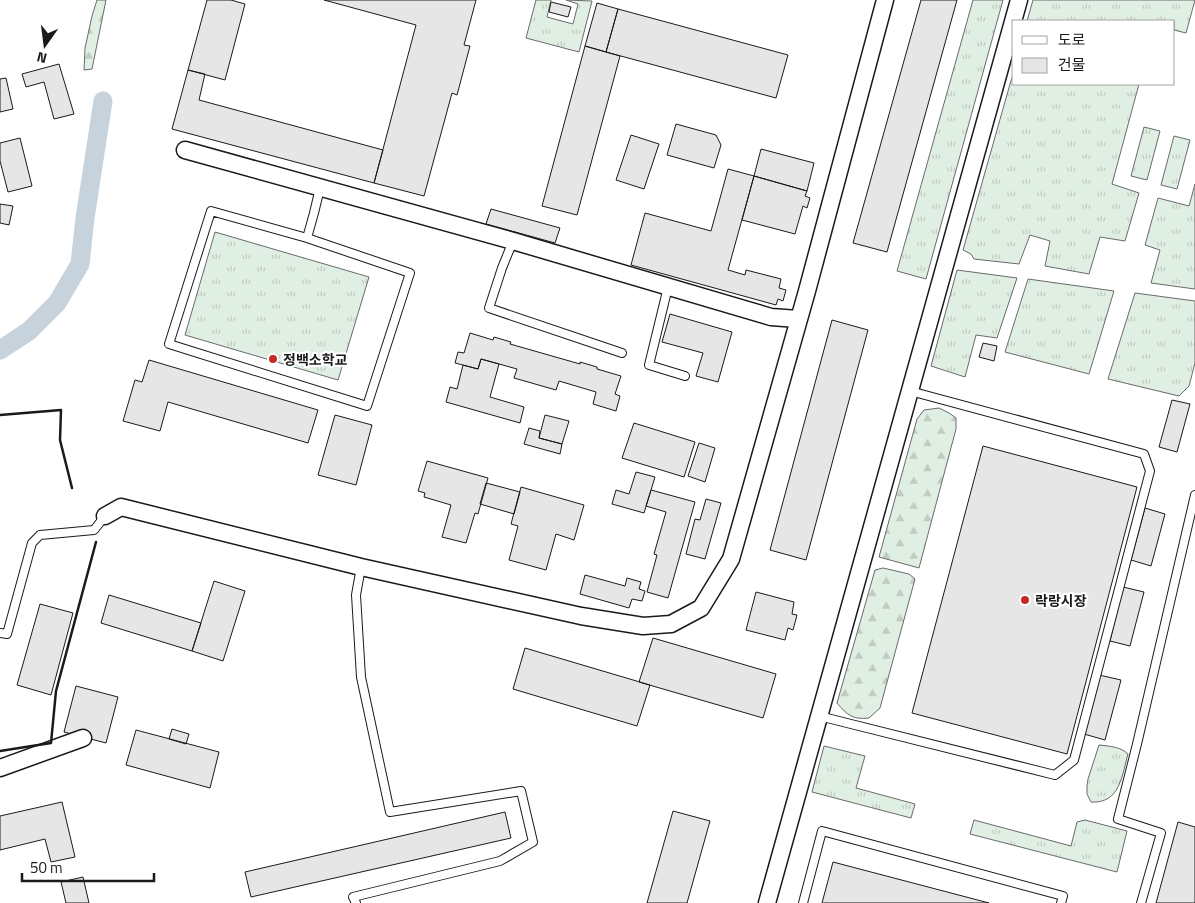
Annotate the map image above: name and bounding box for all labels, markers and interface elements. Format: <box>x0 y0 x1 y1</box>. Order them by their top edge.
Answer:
north arrow <box>20 20 70 70</box>
legend <box>1012 20 1175 85</box>
text: 도로 <box>1058 28 1086 51</box>
text: N <box>34 47 49 69</box>
text: 건물 <box>1058 53 1086 76</box>
place label: 정백소학교 <box>283 349 348 370</box>
marker: 정백소학교 <box>267 353 279 365</box>
place label: 락랑시장 <box>1035 590 1087 611</box>
marker: 락랑시장 <box>1019 594 1031 606</box>
scale bar <box>22 850 155 882</box>
text: 50 m <box>30 856 63 879</box>

